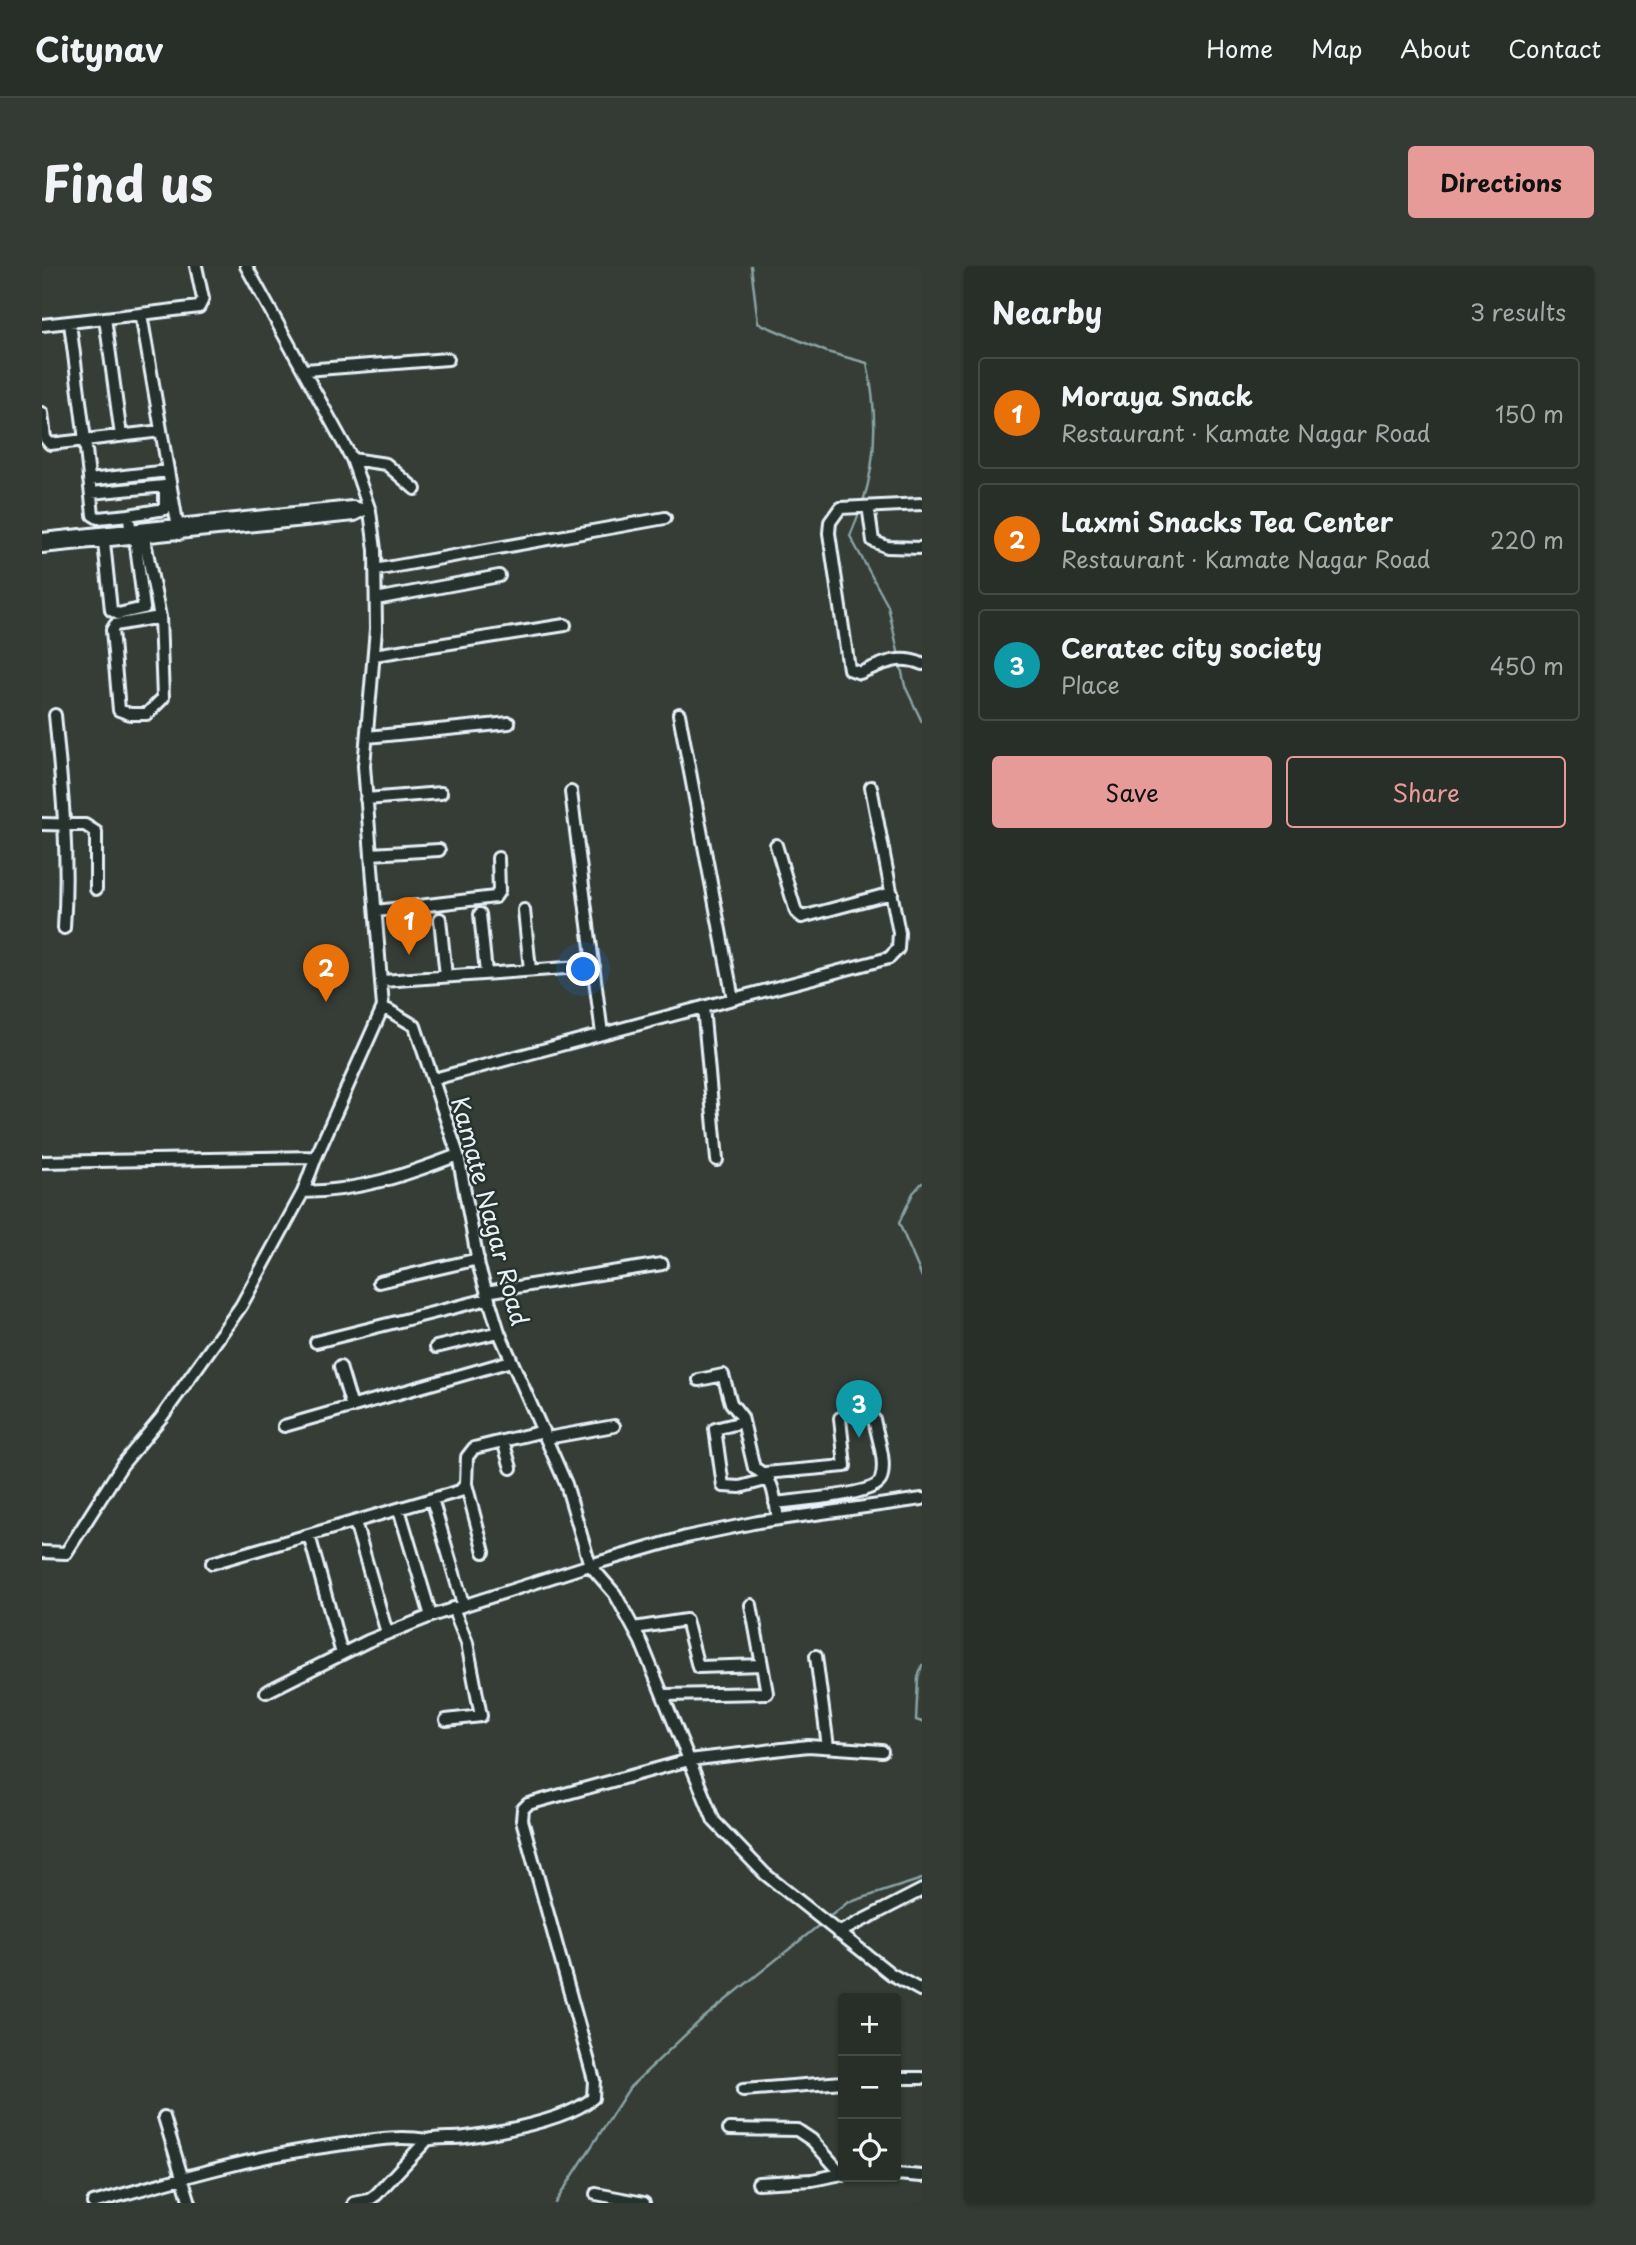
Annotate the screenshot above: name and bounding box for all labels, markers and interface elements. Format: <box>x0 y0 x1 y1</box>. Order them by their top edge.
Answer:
text: Citynav <box>35 23 163 73</box>
text: Home <box>1206 30 1273 66</box>
text: Map <box>1311 30 1362 66</box>
text: About <box>1400 30 1470 66</box>
text: Contact <box>1508 30 1601 66</box>
text: Find us <box>42 145 213 219</box>
button: Directions <box>1408 146 1594 218</box>
text: Nearby <box>992 289 1102 334</box>
text: 3 results <box>1470 294 1566 329</box>
text: Moraya Snack <box>1061 376 1253 415</box>
text: 1 <box>1012 396 1023 431</box>
text: 150 m <box>1495 396 1564 431</box>
text: Restaurant · Kamate Nagar Road <box>1061 415 1431 450</box>
text: Laxmi Snacks Tea Center <box>1061 502 1393 541</box>
text: 2 <box>1009 522 1025 557</box>
text: 220 m <box>1490 522 1564 557</box>
text: Restaurant · Kamate Nagar Road <box>1061 541 1431 576</box>
text: Ceratec city society <box>1061 628 1322 667</box>
text: 3 <box>1009 648 1025 683</box>
text: 450 m <box>1490 648 1564 683</box>
text: Place <box>1061 667 1120 702</box>
button: Save <box>992 756 1272 828</box>
button: Share <box>1286 756 1566 828</box>
pin: 1 <box>386 897 432 955</box>
pin: 2 <box>303 944 349 1002</box>
your location <box>566 952 600 986</box>
street label: Kamate Nagar Road <box>443 1093 539 1329</box>
pin: 3 <box>836 1380 882 1438</box>
map controls <box>838 1993 901 2182</box>
button: + <box>838 1993 901 2056</box>
button: − <box>838 2056 901 2119</box>
button: locate <box>838 2119 901 2182</box>

